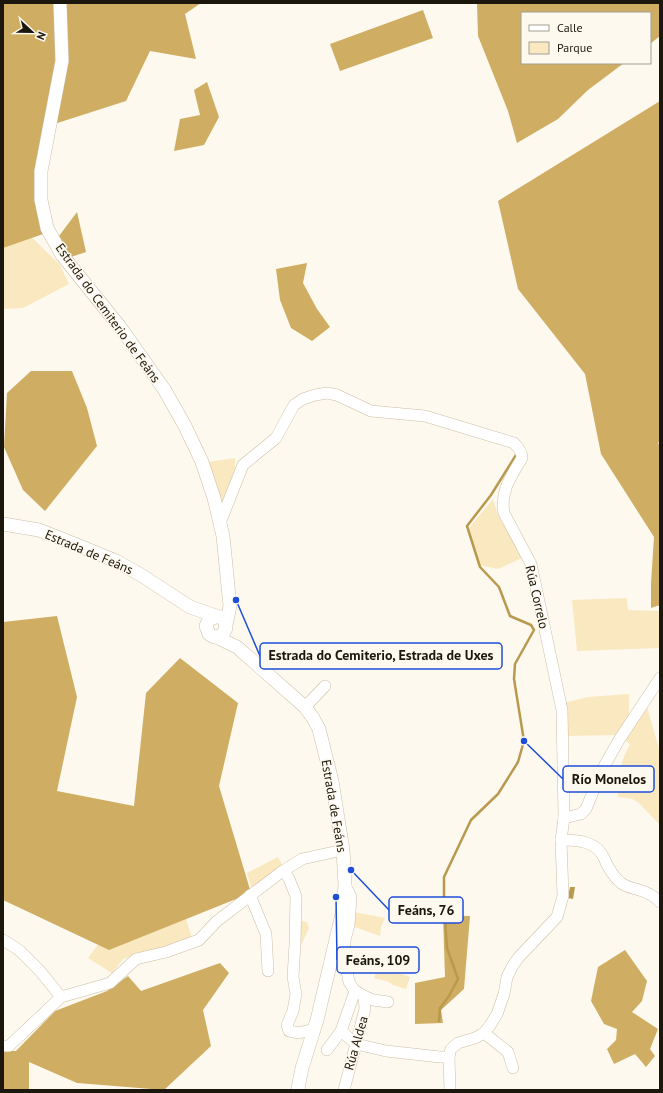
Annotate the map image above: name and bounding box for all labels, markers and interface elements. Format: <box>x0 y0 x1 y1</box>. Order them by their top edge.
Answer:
north arrow <box>12 12 52 52</box>
legend <box>521 12 651 64</box>
text: Calle <box>557 20 583 35</box>
text: N <box>33 30 49 42</box>
text: Parque <box>557 40 592 55</box>
street label: Estrada do Cemiterio de Feáns <box>52 240 164 386</box>
street label: Estrada de Feáns <box>42 526 136 578</box>
street label: Rúa Correlo <box>521 564 553 630</box>
callout: Estrada do Cemiterio, Estrada de Uxes <box>260 643 502 669</box>
text: Estrada do Cemiterio, Estrada de Uxes <box>269 646 494 664</box>
street label: Estrada de Feáns <box>317 758 351 854</box>
callout: Río Monelos <box>563 766 654 792</box>
text: Río Monelos <box>572 770 646 788</box>
callout: Feáns, 76 <box>389 897 463 923</box>
text: Feáns, 76 <box>398 901 454 919</box>
callout: Feáns, 109 <box>337 947 419 973</box>
text: Feáns, 109 <box>346 951 410 969</box>
street label: Rúa Aldea <box>340 1014 372 1072</box>

